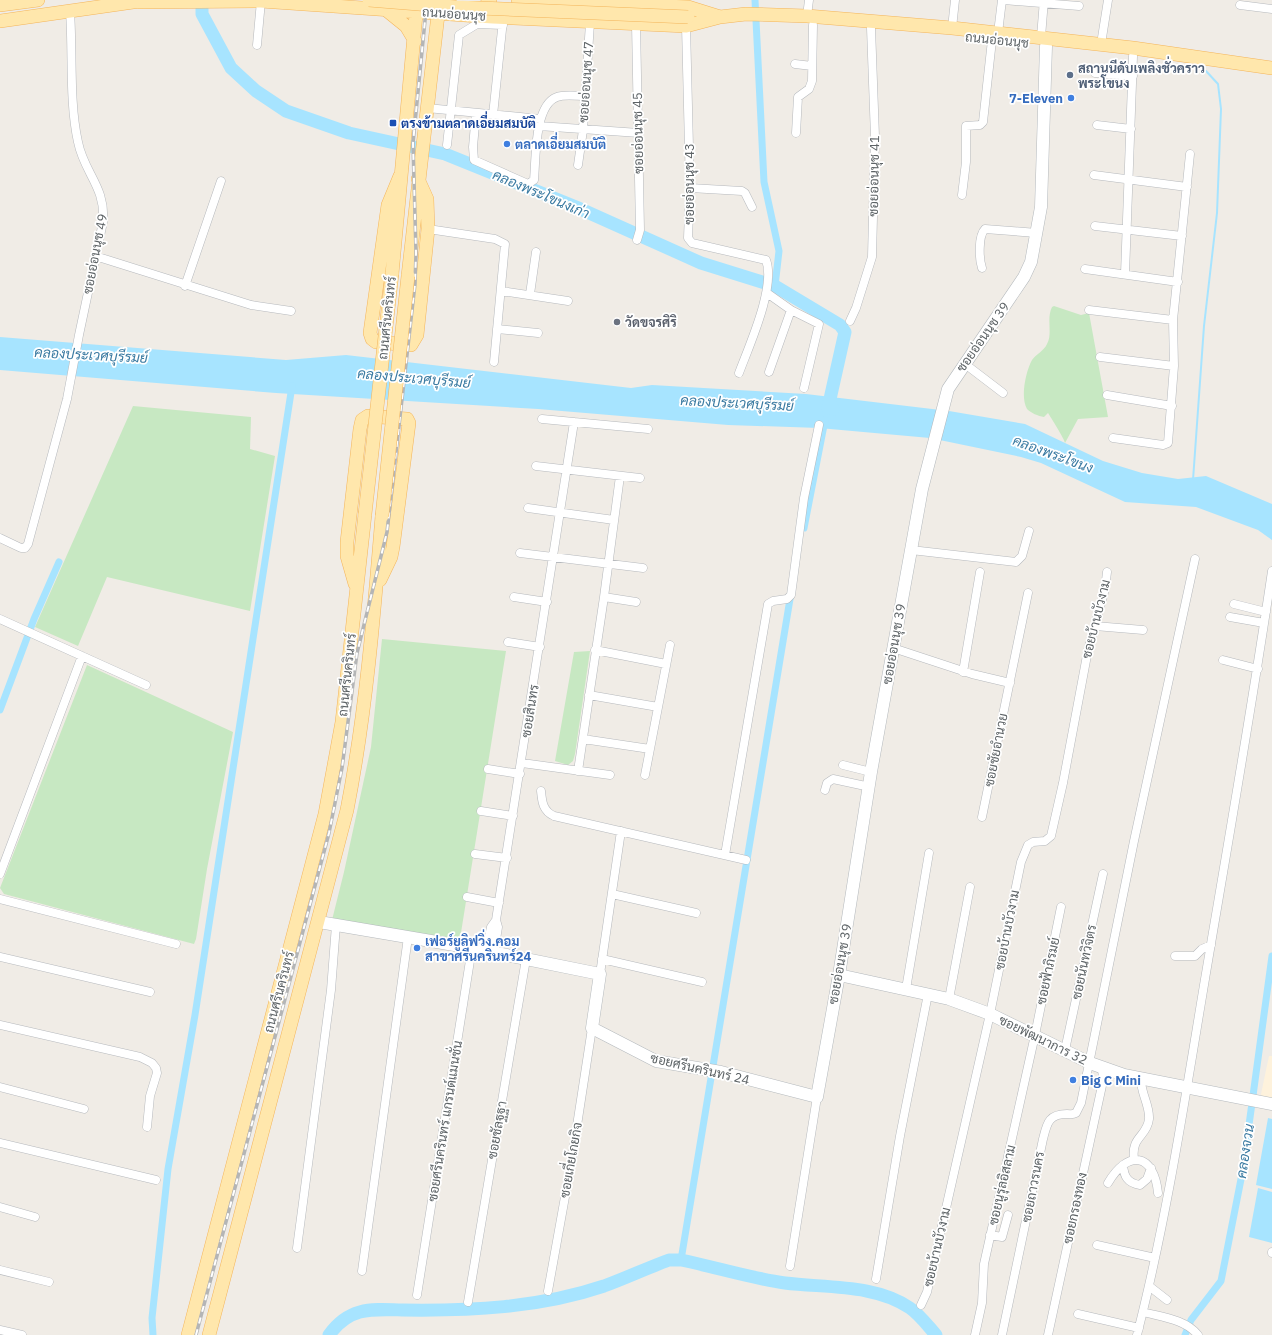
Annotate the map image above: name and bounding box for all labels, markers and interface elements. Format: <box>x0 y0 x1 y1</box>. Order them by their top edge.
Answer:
street label: ถนนอ่อนนุช <box>422 3 487 26</box>
street label: ถนนอ่อนนุช <box>964 28 1030 53</box>
street label: ซอยอ่อนนุช 47 <box>575 41 598 123</box>
place label: สถานนีดับเพลิงชั่วคราว พระโขนง <box>1078 56 1205 92</box>
marker: สถานนีดับเพลิงชั่วคราว พระโขนง <box>1065 70 1075 80</box>
place label: 7-Eleven <box>1009 90 1063 107</box>
street label: ซอยอ่อนนุช 45 <box>629 92 648 174</box>
marker: 7-Eleven <box>1066 93 1076 103</box>
place label: ตรงข้ามตลาดเอี่ยมสมบัติ <box>401 111 536 132</box>
marker: ตรงข้ามตลาดเอี่ยมสมบัติ <box>388 118 398 128</box>
place label: ตลาดเอี่ยมสมบัติ <box>515 132 606 153</box>
street label: ซอยอ่อนนุช 41 <box>865 135 884 217</box>
marker: ตลาดเอี่ยมสมบัติ <box>502 139 512 149</box>
street label: ซอยอ่อนนุช 43 <box>681 143 699 225</box>
water label: คลองพระโขนงเก่า <box>490 165 592 223</box>
street label: ซอยอ่อนนุช 49 <box>79 212 112 296</box>
street label: ถนนศรีนครินทร์ <box>373 275 400 361</box>
street label: ซอยอ่อนนุช 39 <box>953 299 1014 376</box>
place label: วัดขจรศิริ <box>625 314 677 331</box>
marker: วัดขจรศิริ <box>612 317 622 327</box>
water label: คลองประเวศบุรีรมย์ <box>34 343 150 368</box>
water label: คลองประเวศบุรีรมย์ <box>357 364 473 393</box>
water label: คลองประเวศบุรีรมย์ <box>680 391 796 416</box>
water label: คลองพระโขนง <box>1010 431 1096 477</box>
street label: ซอยบ้านบัวงาม <box>1077 577 1114 660</box>
street label: ซอยอ่อนนุช 39 <box>879 602 910 686</box>
street label: ถนนศรีนครินทร์ <box>333 632 360 718</box>
street label: ซอยสินทร <box>517 683 543 739</box>
street label: ซอยชัยอำนวย <box>981 712 1011 788</box>
street label: ซอยบ้านบัวงาม <box>990 888 1023 972</box>
street label: ซอยอ่อนนุช 39 <box>825 922 856 1006</box>
street label: ซอยนันทวิจิตร <box>1068 923 1100 1001</box>
place label: เฟอร์ยูลิฟวิ่ง.คอม สาขาศรีนครินทร์24 <box>425 929 531 965</box>
street label: ซอยฟ้าภิรมย์ <box>1032 936 1063 1006</box>
marker: เฟอร์ยูลิฟวิ่ง.คอม สาขาศรีนครินทร์24 <box>412 943 422 953</box>
street label: ถนนศรีนครินทร์ <box>259 949 298 1035</box>
street label: ซอยพัฒนาการ 32 <box>996 1011 1090 1069</box>
street label: ซอยศรีนครินทร์ แกรนด์แมนชั่น <box>420 1039 466 1203</box>
street label: ซอยศรีนครินทร์ 24 <box>649 1048 752 1089</box>
place label: Big C Mini <box>1081 1072 1141 1089</box>
marker: Big C Mini <box>1068 1075 1078 1085</box>
street label: ซอยชัลฐฐา <box>484 1100 510 1160</box>
street label: ซอยเกี่ยโกยกิจ <box>552 1120 586 1199</box>
water label: คลองจวน <box>1232 1122 1258 1180</box>
street label: ซอยนูรุ่ลอิสลาม <box>984 1143 1021 1227</box>
street label: ซอยถาวรนคร <box>1018 1150 1048 1224</box>
street label: ซอยกรองทอง <box>1059 1171 1091 1245</box>
street label: ซอยบ้านบัวงาม <box>919 1205 954 1289</box>

